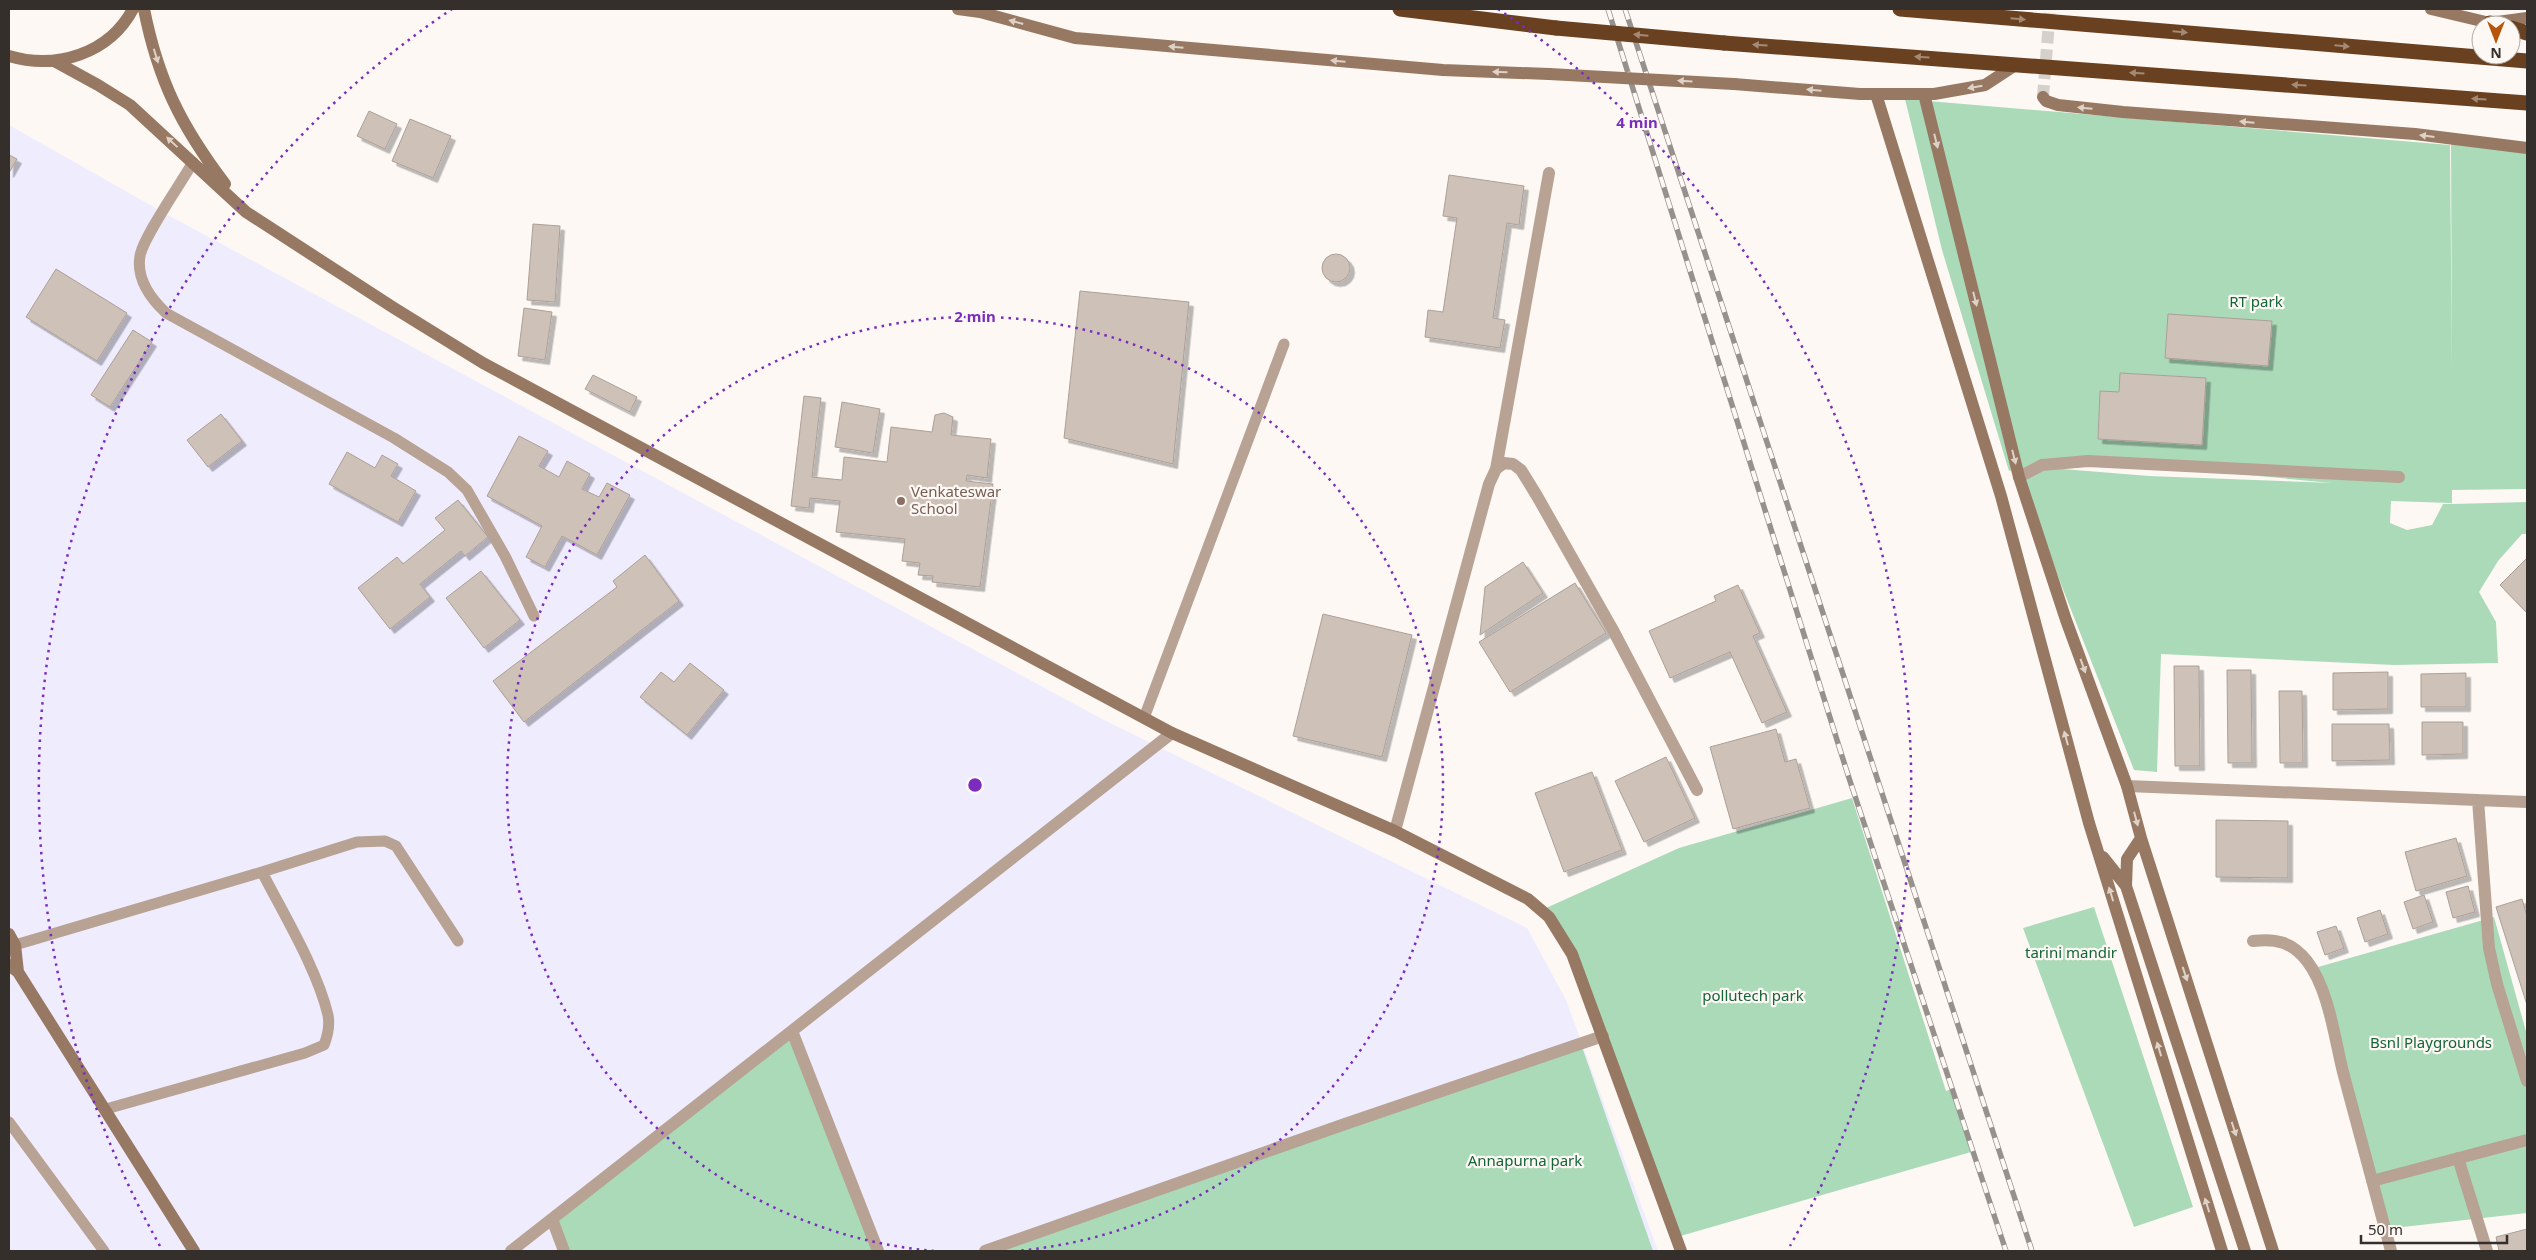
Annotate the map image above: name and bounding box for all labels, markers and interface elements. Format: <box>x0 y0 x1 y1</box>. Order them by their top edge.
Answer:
one-way arrow <box>2010 15 2026 23</box>
north arrow <box>2471 15 2521 65</box>
one-way arrow <box>1009 18 1024 26</box>
one-way arrow <box>2172 28 2188 36</box>
one-way arrow <box>1633 31 1649 39</box>
one-way arrow <box>1751 41 1767 49</box>
one-way arrow <box>2334 42 2350 50</box>
one-way arrow <box>1168 43 1184 51</box>
text: N <box>2490 44 2502 63</box>
one-way arrow <box>152 49 160 64</box>
one-way arrow <box>1913 52 1929 60</box>
one-way arrow <box>1330 57 1346 65</box>
one-way arrow <box>1492 68 1508 76</box>
one-way arrow <box>2129 68 2145 76</box>
one-way arrow <box>1677 77 1693 85</box>
one-way arrow <box>2291 81 2307 89</box>
one-way arrow <box>1967 83 1983 91</box>
one-way arrow <box>1805 86 1821 94</box>
one-way arrow <box>2470 95 2486 103</box>
one-way arrow <box>2077 104 2093 112</box>
text: 4 min <box>1616 112 1658 132</box>
one-way arrow <box>2239 118 2255 126</box>
one-way arrow <box>2418 132 2434 140</box>
one-way arrow <box>1932 134 1940 149</box>
one-way arrow <box>166 137 179 148</box>
park label: RT park <box>2229 291 2283 311</box>
one-way arrow <box>1971 292 1979 307</box>
text: 2 min <box>954 306 996 326</box>
one-way arrow <box>2010 449 2018 464</box>
place label: Venkateswar School <box>911 481 1001 518</box>
marker: Venkateswar School <box>895 495 907 507</box>
one-way arrow <box>2080 658 2087 673</box>
one-way arrow <box>2062 730 2070 745</box>
centre of rings <box>966 776 984 794</box>
one-way arrow <box>2132 812 2140 827</box>
one-way arrow <box>2107 886 2115 901</box>
park label: tarini mandir <box>2025 942 2117 962</box>
one-way arrow <box>2181 967 2189 982</box>
park label: pollutech park <box>1702 985 1804 1005</box>
park label: Bsnl Playgrounds <box>2370 1032 2492 1052</box>
one-way arrow <box>2155 1042 2163 1057</box>
one-way arrow <box>2231 1122 2239 1137</box>
park label: Annapurna park <box>1468 1150 1582 1170</box>
one-way arrow <box>2203 1197 2211 1212</box>
scale bar <box>2361 1212 2507 1244</box>
text: 50 m <box>2368 1219 2403 1239</box>

